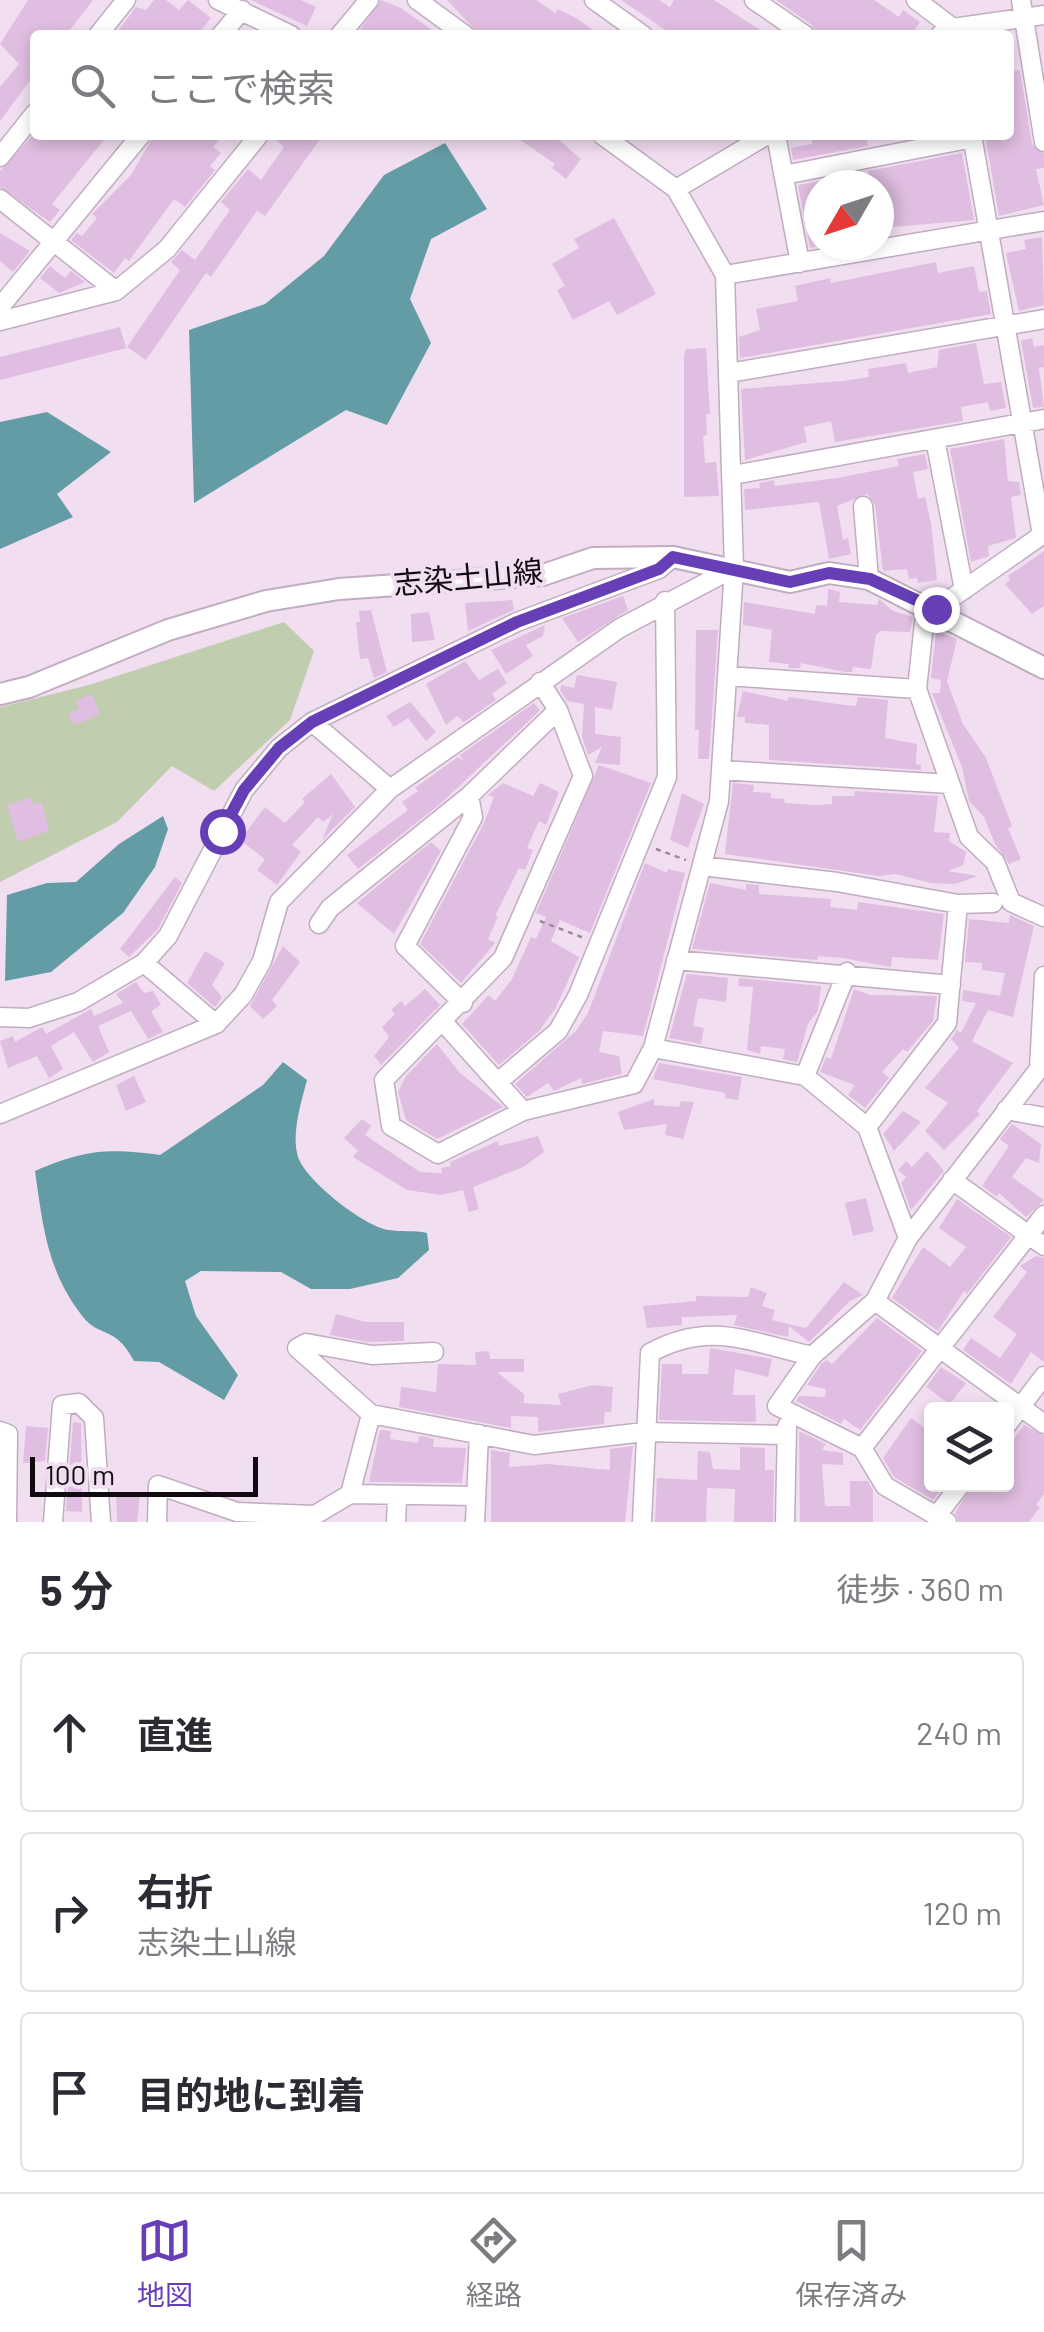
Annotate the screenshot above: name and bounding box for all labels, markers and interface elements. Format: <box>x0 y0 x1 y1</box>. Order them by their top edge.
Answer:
search box <box>30 30 1014 140</box>
icon: search <box>65 58 120 113</box>
text: ここで検索 <box>145 64 335 110</box>
north arrow <box>804 170 894 260</box>
street label: 志染土山線 <box>392 552 544 600</box>
route end <box>914 587 960 633</box>
route start <box>200 809 246 855</box>
map controls <box>924 1402 1014 1492</box>
button: layers <box>924 1402 1014 1492</box>
scale bar <box>30 1452 258 1496</box>
text: 100 m <box>45 1457 115 1491</box>
text: 5 分 <box>40 1564 113 1614</box>
text: 徒歩 · 360 m <box>837 1569 1004 1607</box>
icon: ahead <box>42 1705 97 1760</box>
text: 直進 <box>137 1711 213 1757</box>
text: 240 m <box>916 1713 1002 1751</box>
text: 右折 <box>137 1868 213 1914</box>
icon: right <box>42 1885 97 1940</box>
text: 120 m <box>923 1893 1002 1931</box>
text: 志染土山線 <box>137 1922 297 1960</box>
icon: arrive <box>42 2065 97 2120</box>
text: 目的地に到着 <box>137 2071 365 2117</box>
tab: 地図 <box>137 2213 193 2313</box>
tab: 経路 <box>466 2213 522 2313</box>
tab: 保存済み <box>795 2213 907 2313</box>

